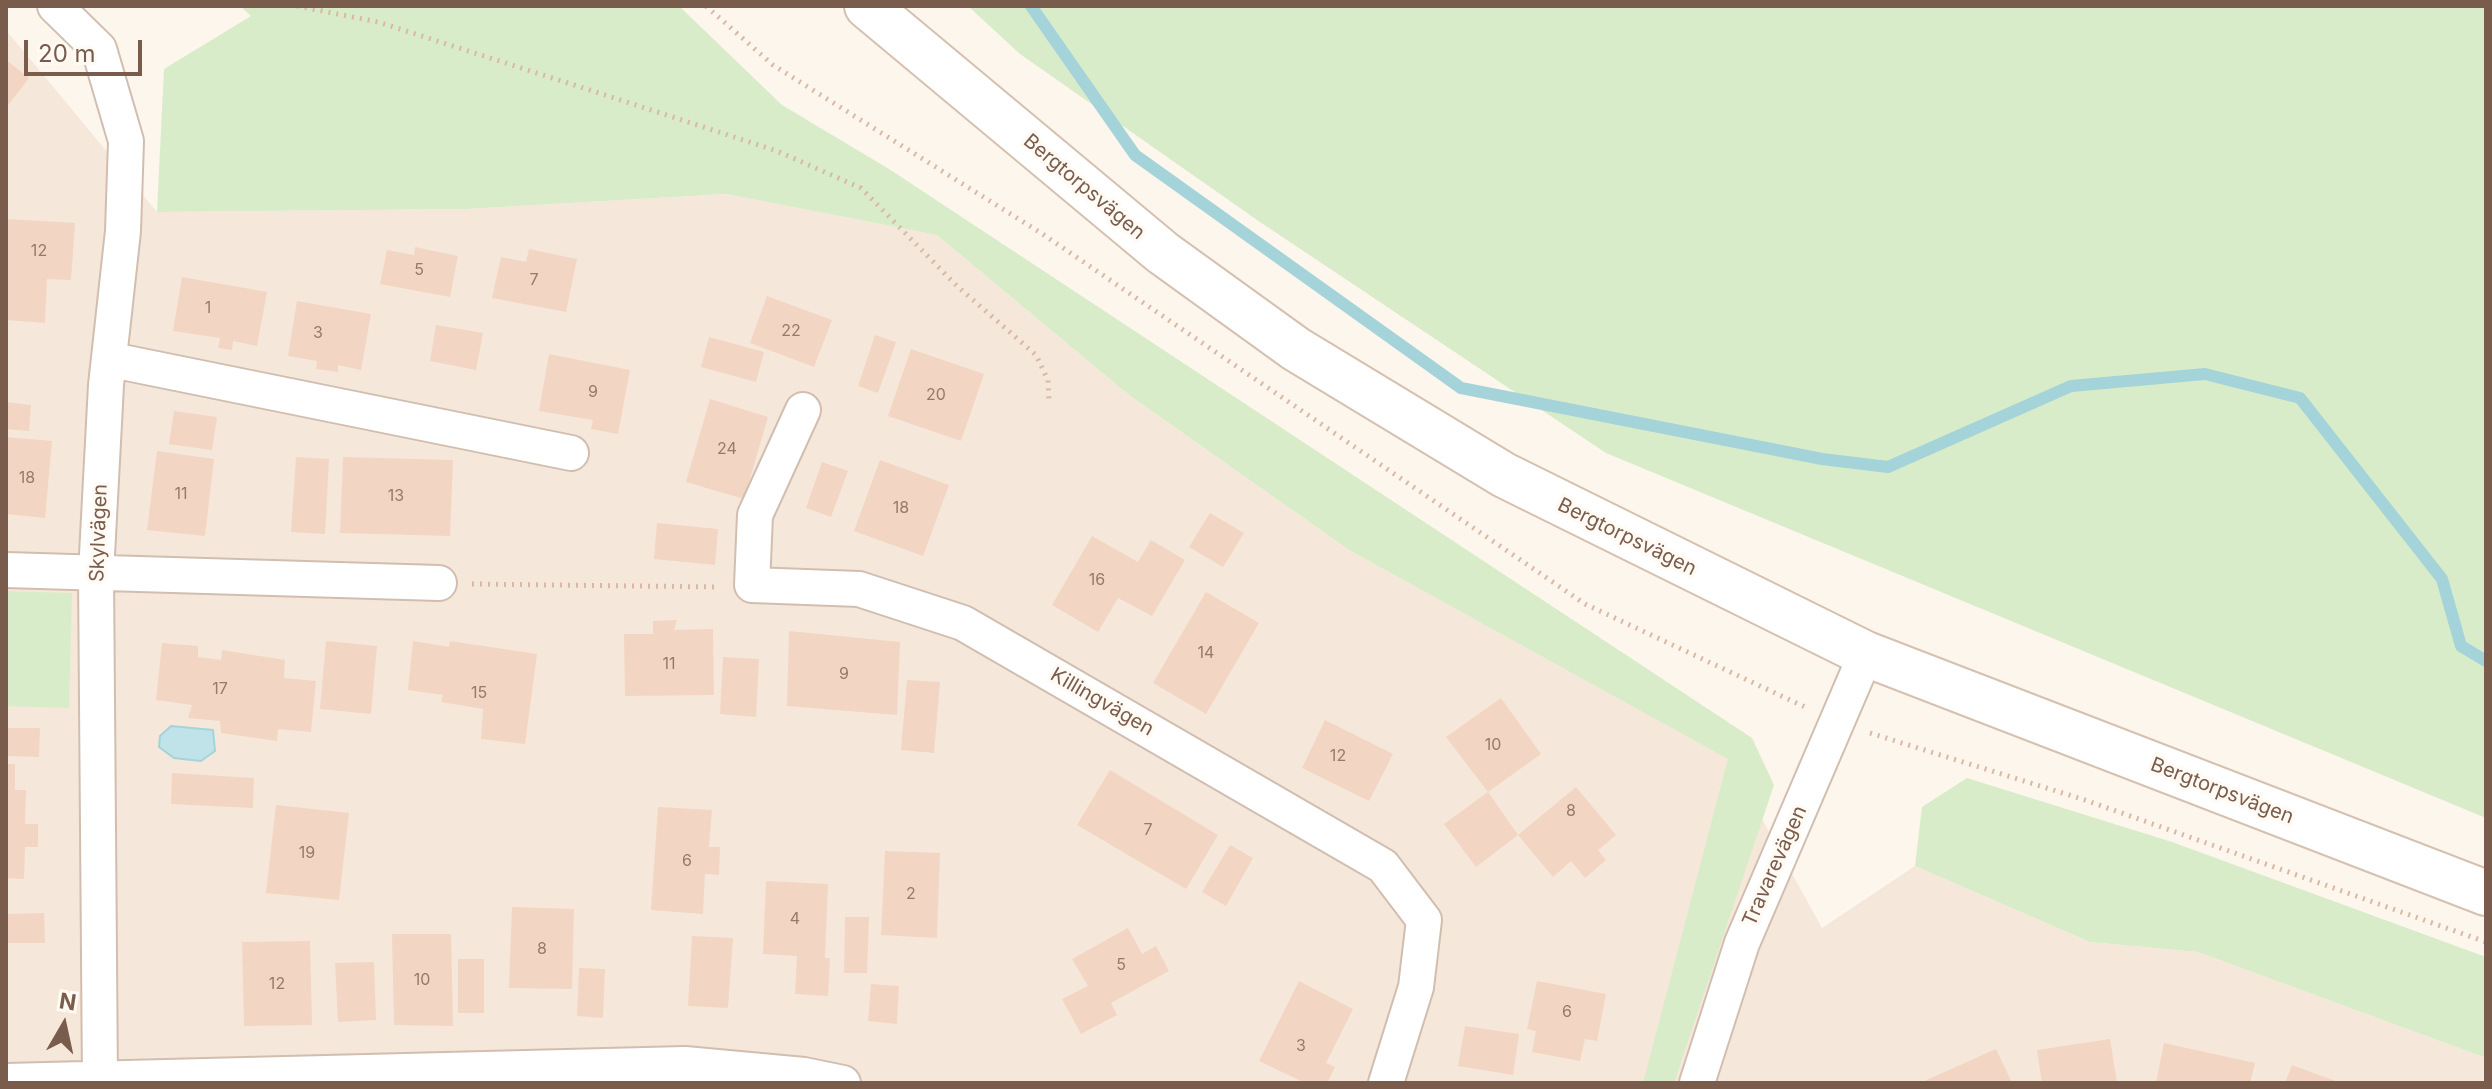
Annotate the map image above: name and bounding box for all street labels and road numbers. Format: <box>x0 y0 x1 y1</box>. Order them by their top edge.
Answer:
street label: Bergtorpsvägen <box>1018 129 1150 245</box>
street label: Skylvägen <box>85 484 113 582</box>
street label: Bergtorpsvägen <box>1554 493 1700 581</box>
street label: Killingvägen <box>1046 663 1158 741</box>
street label: Bergtorpsvägen <box>2147 753 2297 829</box>
street label: Travarevägen <box>1738 802 1812 930</box>

